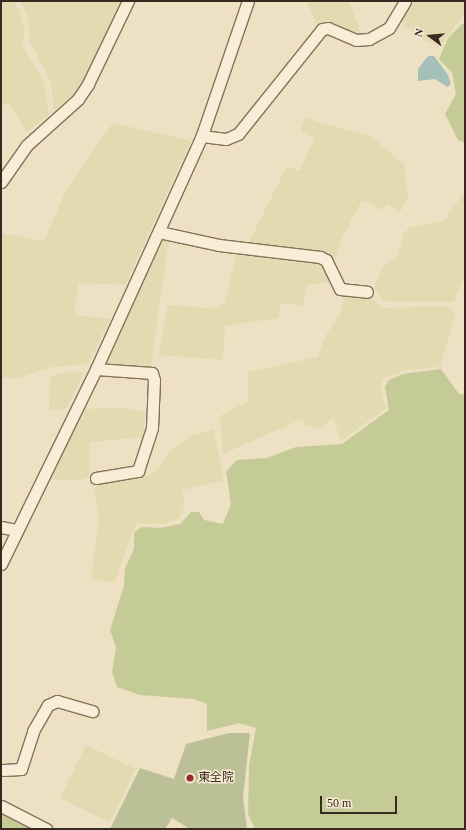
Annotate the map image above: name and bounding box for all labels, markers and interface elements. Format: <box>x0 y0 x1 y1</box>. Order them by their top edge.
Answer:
north arrow <box>410 16 450 56</box>
text: N <box>412 27 425 38</box>
place label: 東全院 <box>198 771 234 785</box>
marker: 東全院 <box>185 773 195 783</box>
scale bar <box>322 788 399 814</box>
text: 50 m <box>327 796 351 810</box>

